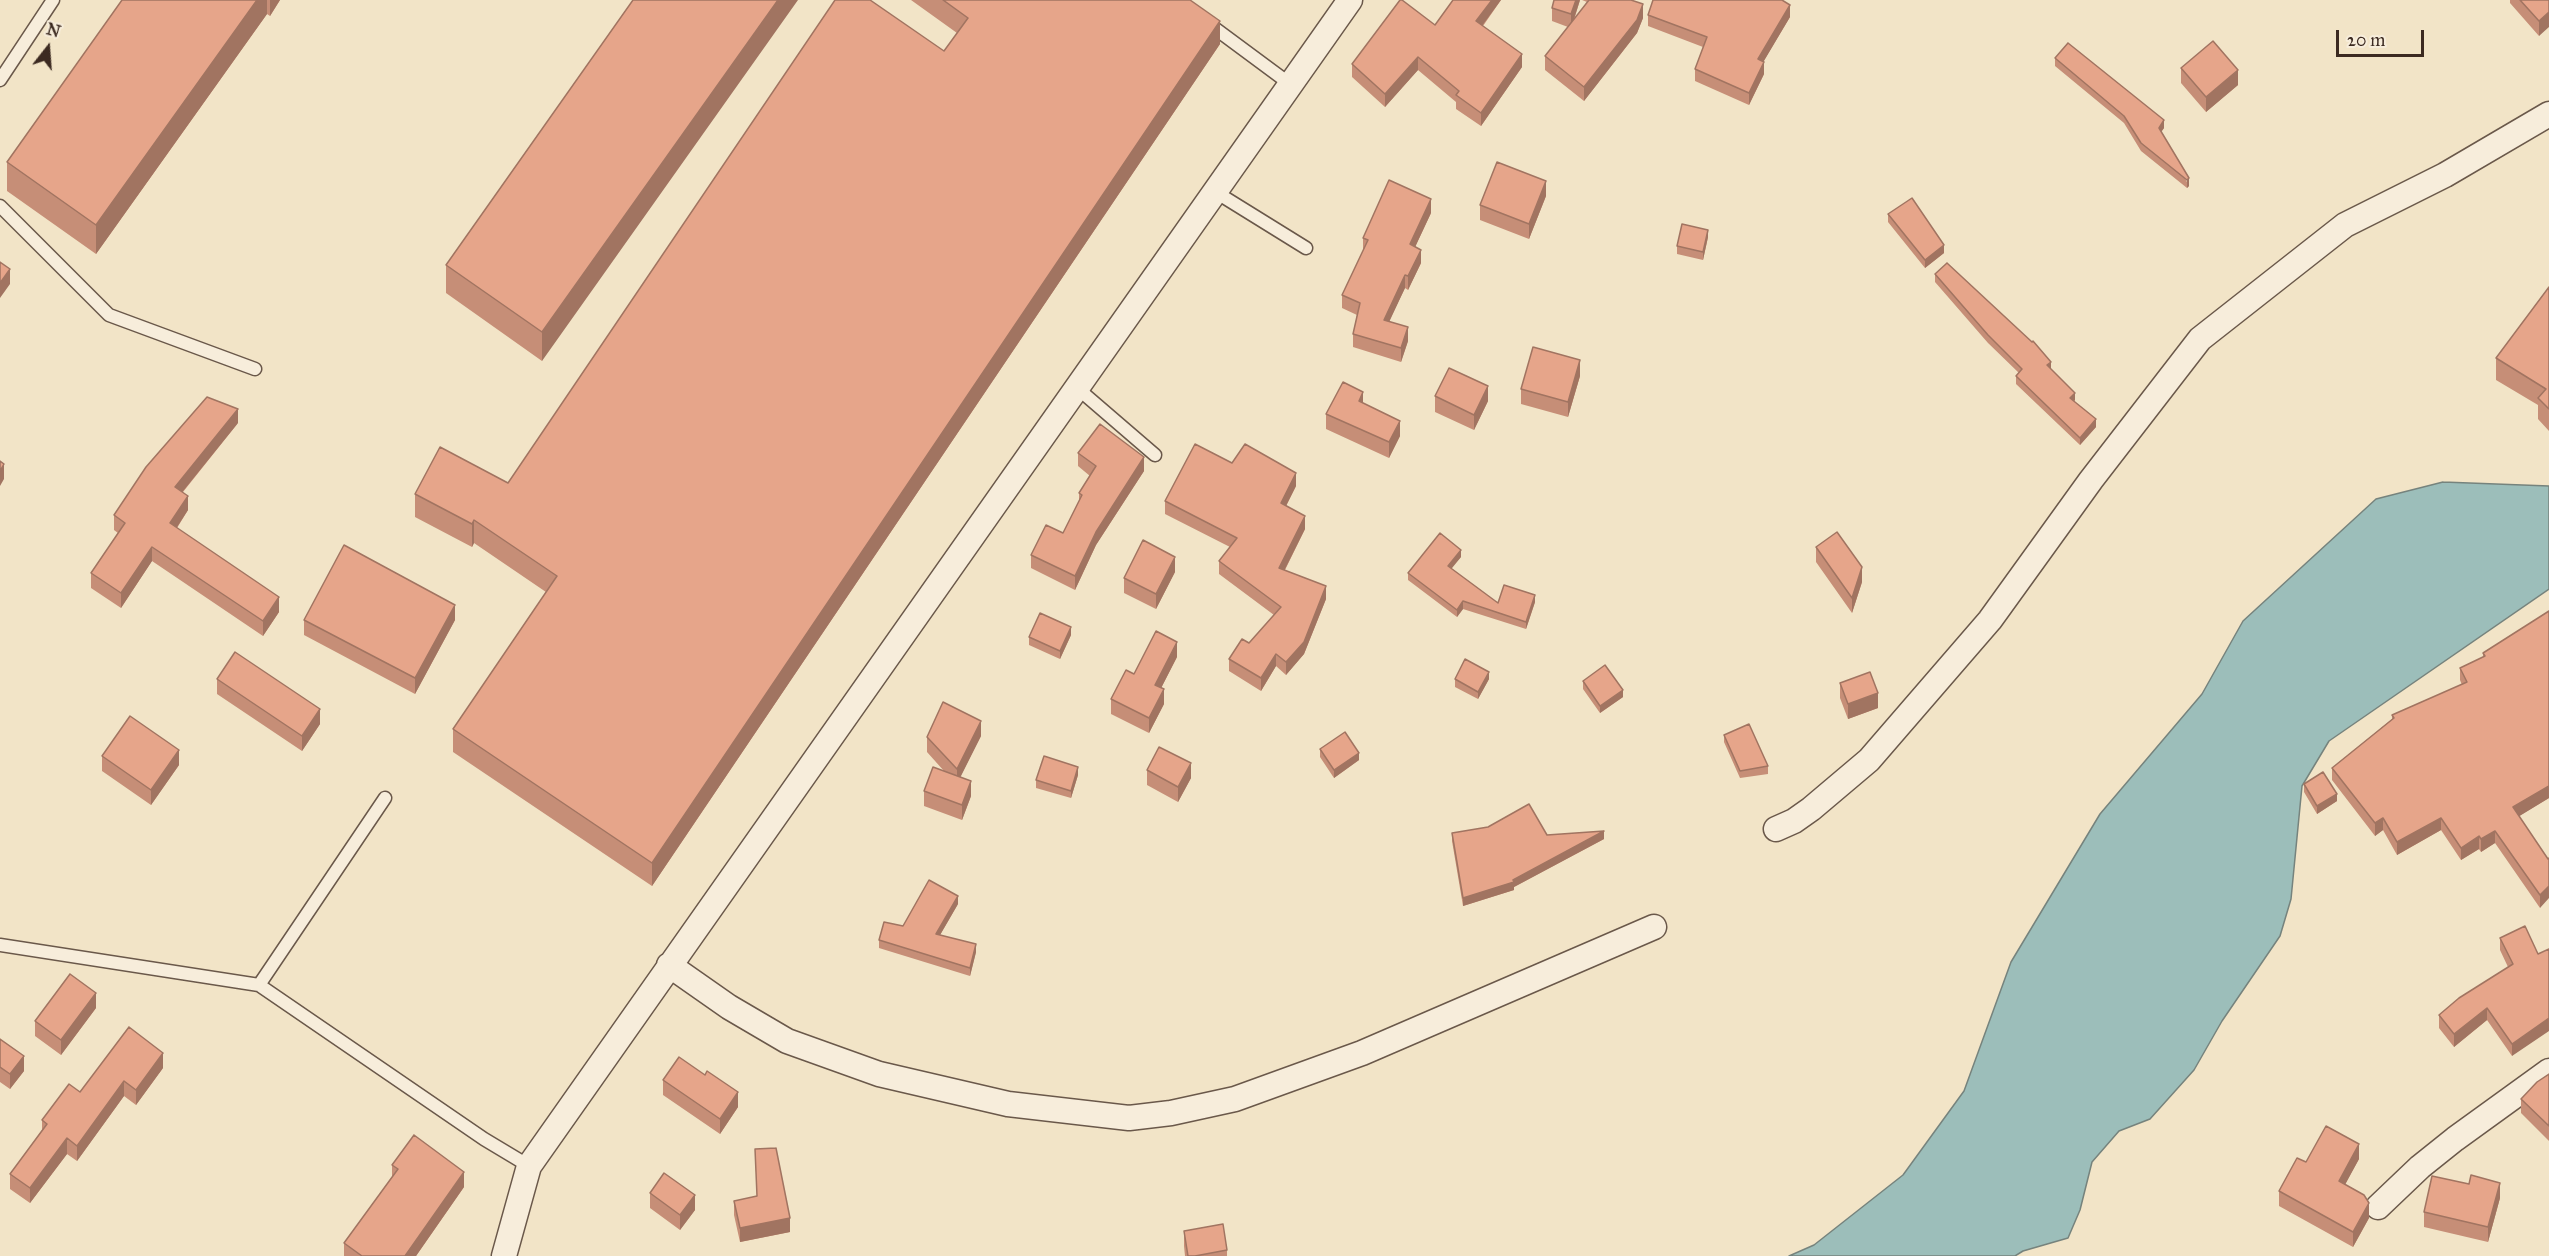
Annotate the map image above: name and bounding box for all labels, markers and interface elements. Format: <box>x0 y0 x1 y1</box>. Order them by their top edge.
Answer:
north arrow <box>18 18 78 78</box>
scale bar <box>2339 18 2428 56</box>
text: N <box>44 19 63 41</box>
text: 20 m <box>2347 29 2385 51</box>

